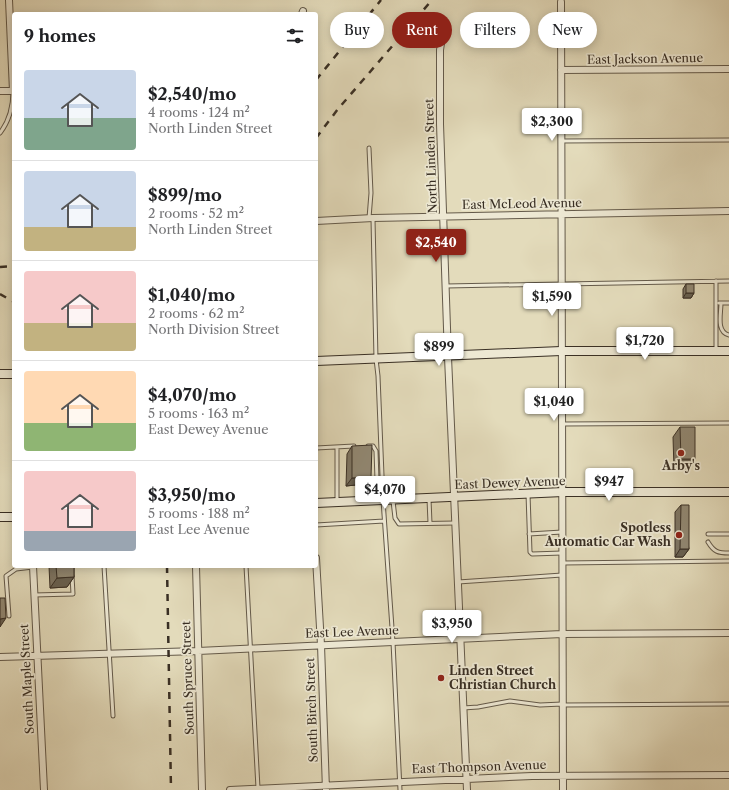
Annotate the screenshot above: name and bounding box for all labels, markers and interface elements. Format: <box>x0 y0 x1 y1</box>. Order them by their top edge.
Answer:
chip: Buy <box>330 12 384 48</box>
chip: Rent <box>392 12 452 48</box>
chip: Filters <box>460 12 530 48</box>
chip: New <box>538 12 597 48</box>
icon: filters <box>284 25 306 47</box>
text: 9 homes <box>24 26 96 46</box>
street label: East Jackson Avenue <box>587 50 704 67</box>
text: $2,540/mo <box>148 84 236 104</box>
icon: home <box>56 86 104 134</box>
street label: North Linden Street <box>421 98 440 214</box>
text: 4 rooms · 124 m² <box>148 104 250 120</box>
pin: $2,300 <box>519 108 585 142</box>
text: $2,300 <box>531 113 573 129</box>
text: North Linden Street <box>148 120 272 136</box>
text: $899/mo <box>148 185 222 205</box>
icon: home <box>56 187 104 235</box>
street label: East McLeod Avenue <box>462 195 582 212</box>
text: 2 rooms · 52 m² <box>148 205 244 221</box>
text: North Linden Street <box>148 221 272 237</box>
pin: $2,540 <box>403 229 469 263</box>
text: $2,540 <box>415 234 457 250</box>
pin: $1,590 <box>519 283 585 317</box>
text: $1,040/mo <box>148 285 235 305</box>
icon: home <box>56 287 104 335</box>
text: $1,590 <box>532 288 572 304</box>
text: 2 rooms · 62 m² <box>148 305 245 321</box>
text: North Division Street <box>148 321 279 337</box>
pin: $1,720 <box>612 327 678 361</box>
text: $1,720 <box>625 332 665 348</box>
pin: $899 <box>415 333 463 367</box>
text: $899 <box>424 338 454 354</box>
text: $4,070/mo <box>148 385 236 405</box>
icon: home <box>56 387 104 435</box>
pin: $1,040 <box>521 388 587 422</box>
text: $1,040 <box>534 393 574 409</box>
text: 5 rooms · 163 m² <box>148 405 249 421</box>
text: East Dewey Avenue <box>148 421 268 437</box>
marker: Arby's <box>676 448 686 458</box>
place label: Arby's <box>661 458 701 473</box>
pin: $947 <box>585 468 633 502</box>
street label: East Dewey Avenue <box>454 473 566 492</box>
text: $947 <box>594 473 624 489</box>
pin: $4,070 <box>352 476 418 510</box>
text: $4,070 <box>364 481 406 497</box>
text: $3,950/mo <box>148 485 236 505</box>
icon: home <box>56 487 104 535</box>
text: 5 rooms · 188 m² <box>148 505 250 521</box>
place label: Spotless Automatic Car Wash <box>544 520 672 549</box>
text: East Lee Avenue <box>148 521 250 537</box>
marker: Spotless Automatic Car Wash <box>674 530 684 540</box>
pin: $3,950 <box>419 610 485 644</box>
text: $3,950 <box>431 615 473 631</box>
street label: South Spruce Street <box>178 620 197 735</box>
street label: East Lee Avenue <box>305 622 399 641</box>
street label: South Maple Street <box>16 623 37 734</box>
street label: South Birch Street <box>302 657 321 763</box>
place label: Linden Street Christian Church <box>449 663 557 692</box>
marker: Linden Street Christian Church <box>436 673 446 683</box>
street label: East Thompson Avenue <box>411 757 547 776</box>

